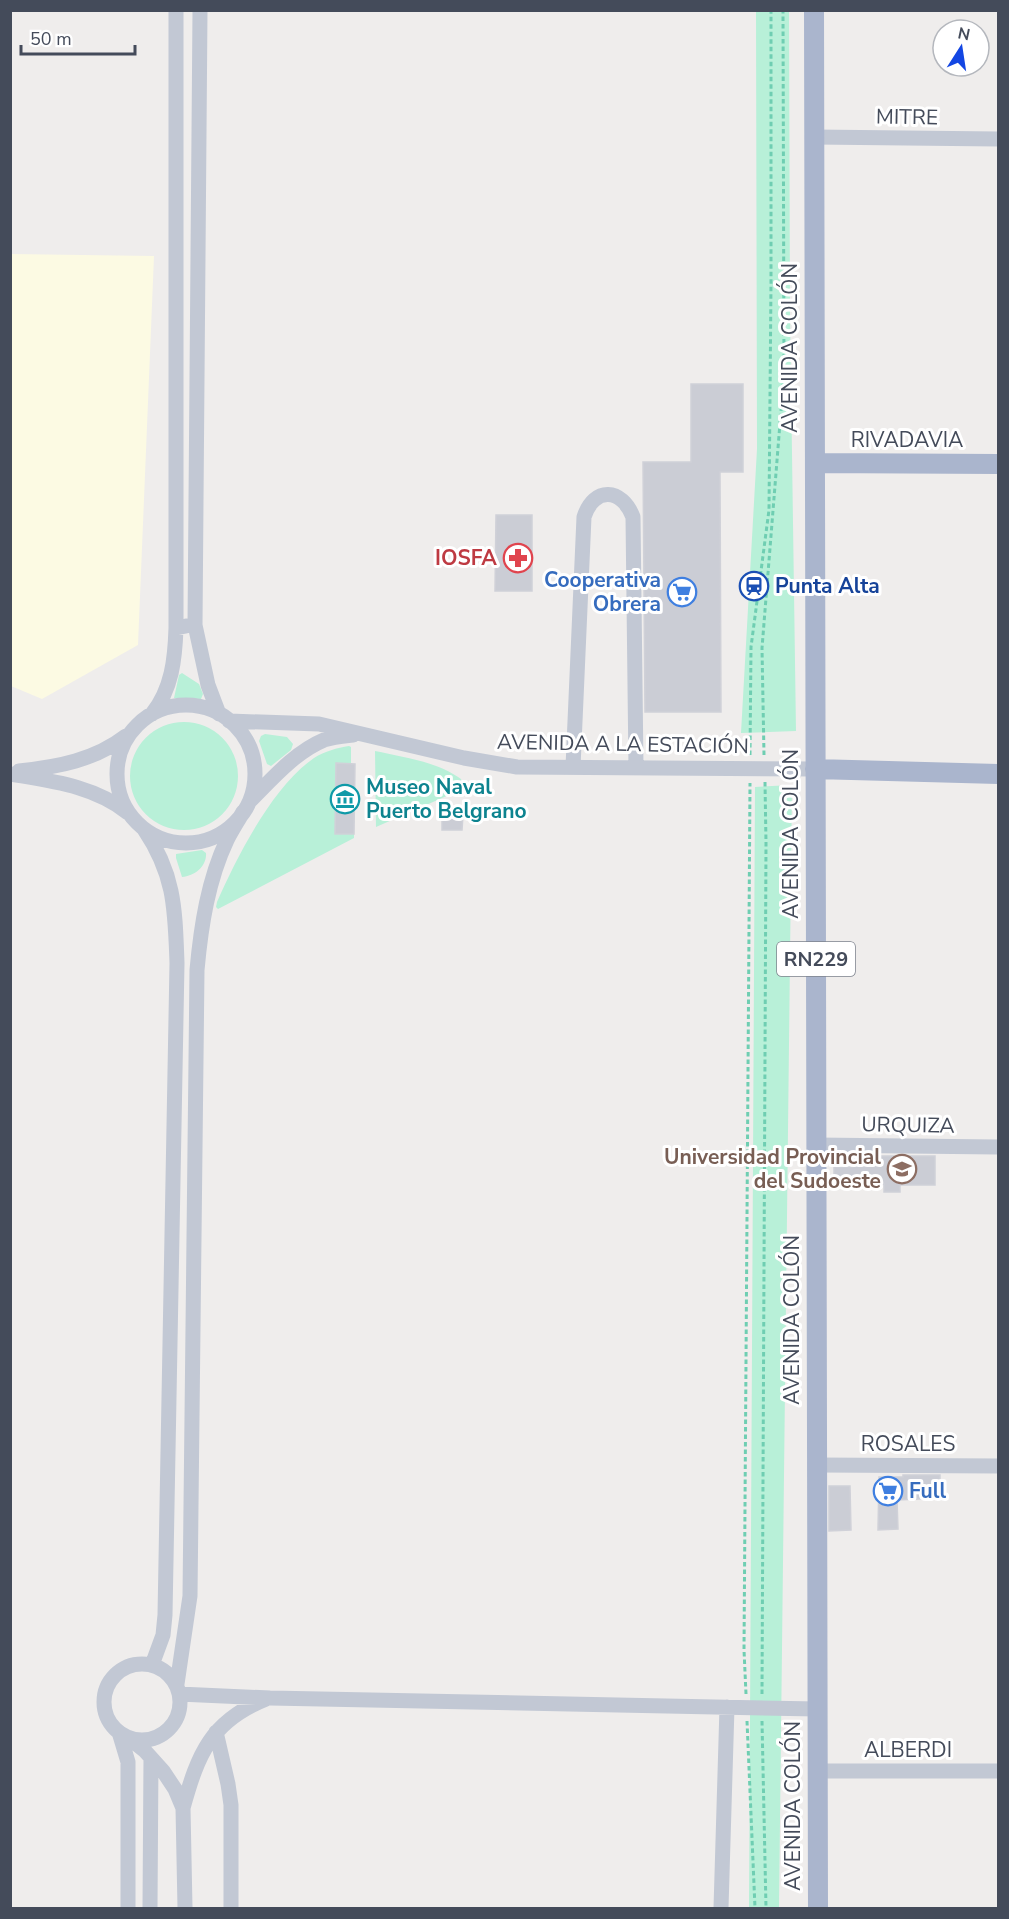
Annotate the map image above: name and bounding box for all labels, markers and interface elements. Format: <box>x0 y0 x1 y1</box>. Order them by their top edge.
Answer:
scale bar <box>21 18 135 56</box>
north arrow <box>931 18 991 78</box>
text: N <box>956 22 972 46</box>
text: 50 m <box>30 27 72 51</box>
street label: MITRE <box>876 102 938 132</box>
street label: AVENIDA COLÓN <box>776 263 804 433</box>
street label: RIVADAVIA <box>851 426 963 454</box>
pharmacy icon: IOSFA <box>502 542 534 574</box>
place label: IOSFA <box>435 544 497 572</box>
place label: Cooperativa Obrera <box>544 566 661 618</box>
station icon: Punta Alta <box>738 570 770 602</box>
place label: Punta Alta <box>775 572 880 600</box>
supermarket icon: Cooperativa Obrera <box>666 576 698 608</box>
street label: AVENIDA A LA ESTACIÓN <box>497 728 749 760</box>
street label: AVENIDA COLÓN <box>777 749 805 919</box>
place label: Museo Naval Puerto Belgrano <box>366 773 527 825</box>
museum icon: Museo Naval Puerto Belgrano <box>329 783 361 815</box>
road number: RN229 <box>777 942 855 976</box>
street label: URQUIZA <box>861 1110 955 1140</box>
place label: Universidad Provincial del Sudoeste <box>664 1143 881 1195</box>
school or university icon: Universidad Provincial del Sudoeste <box>886 1153 918 1185</box>
street label: AVENIDA COLÓN <box>778 1235 806 1405</box>
street label: ROSALES <box>861 1430 955 1458</box>
supermarket icon: Full <box>872 1475 904 1507</box>
place label: Full <box>909 1477 946 1505</box>
street label: AVENIDA COLÓN <box>779 1721 807 1891</box>
street label: ALBERDI <box>864 1736 952 1764</box>

